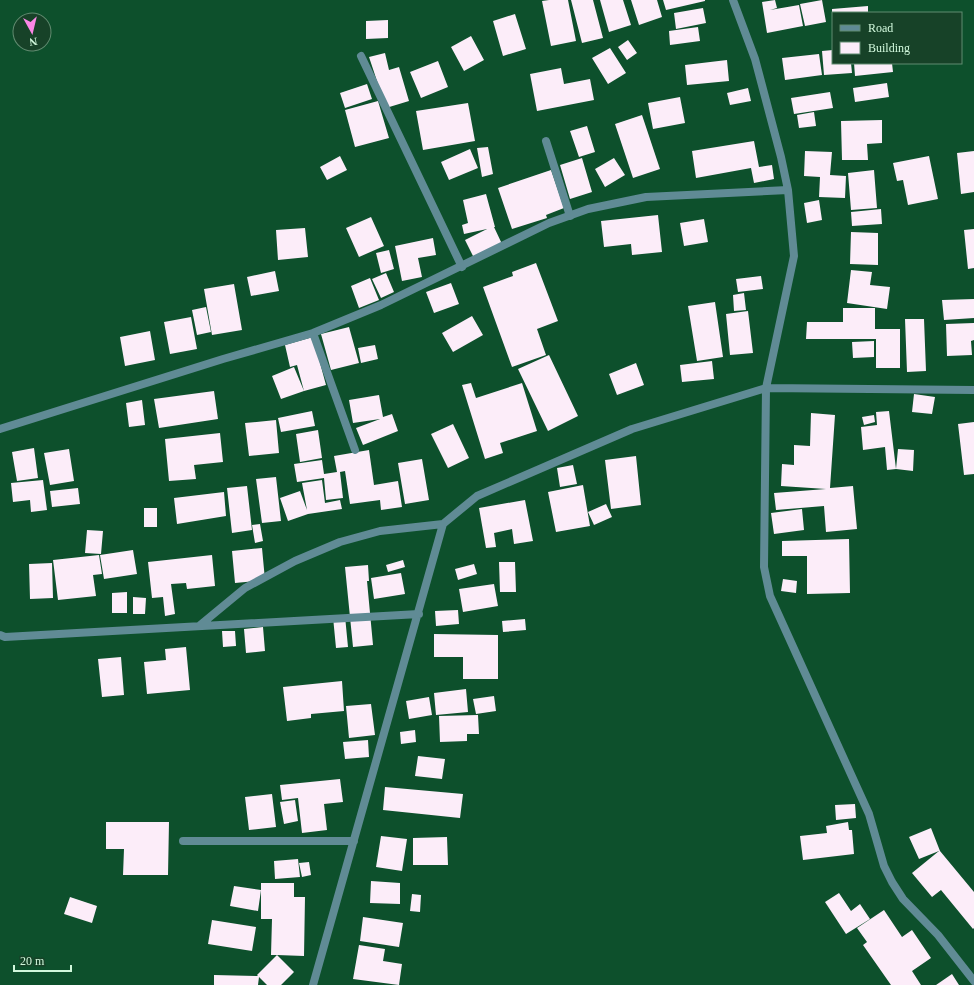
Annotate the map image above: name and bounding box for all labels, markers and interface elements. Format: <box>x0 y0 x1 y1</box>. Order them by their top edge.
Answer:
north arrow <box>12 12 52 52</box>
legend <box>832 12 962 64</box>
text: Road <box>868 21 893 35</box>
text: N <box>29 35 38 48</box>
text: Building <box>868 41 910 55</box>
scale bar <box>14 947 71 973</box>
text: 20 m <box>20 954 45 968</box>

